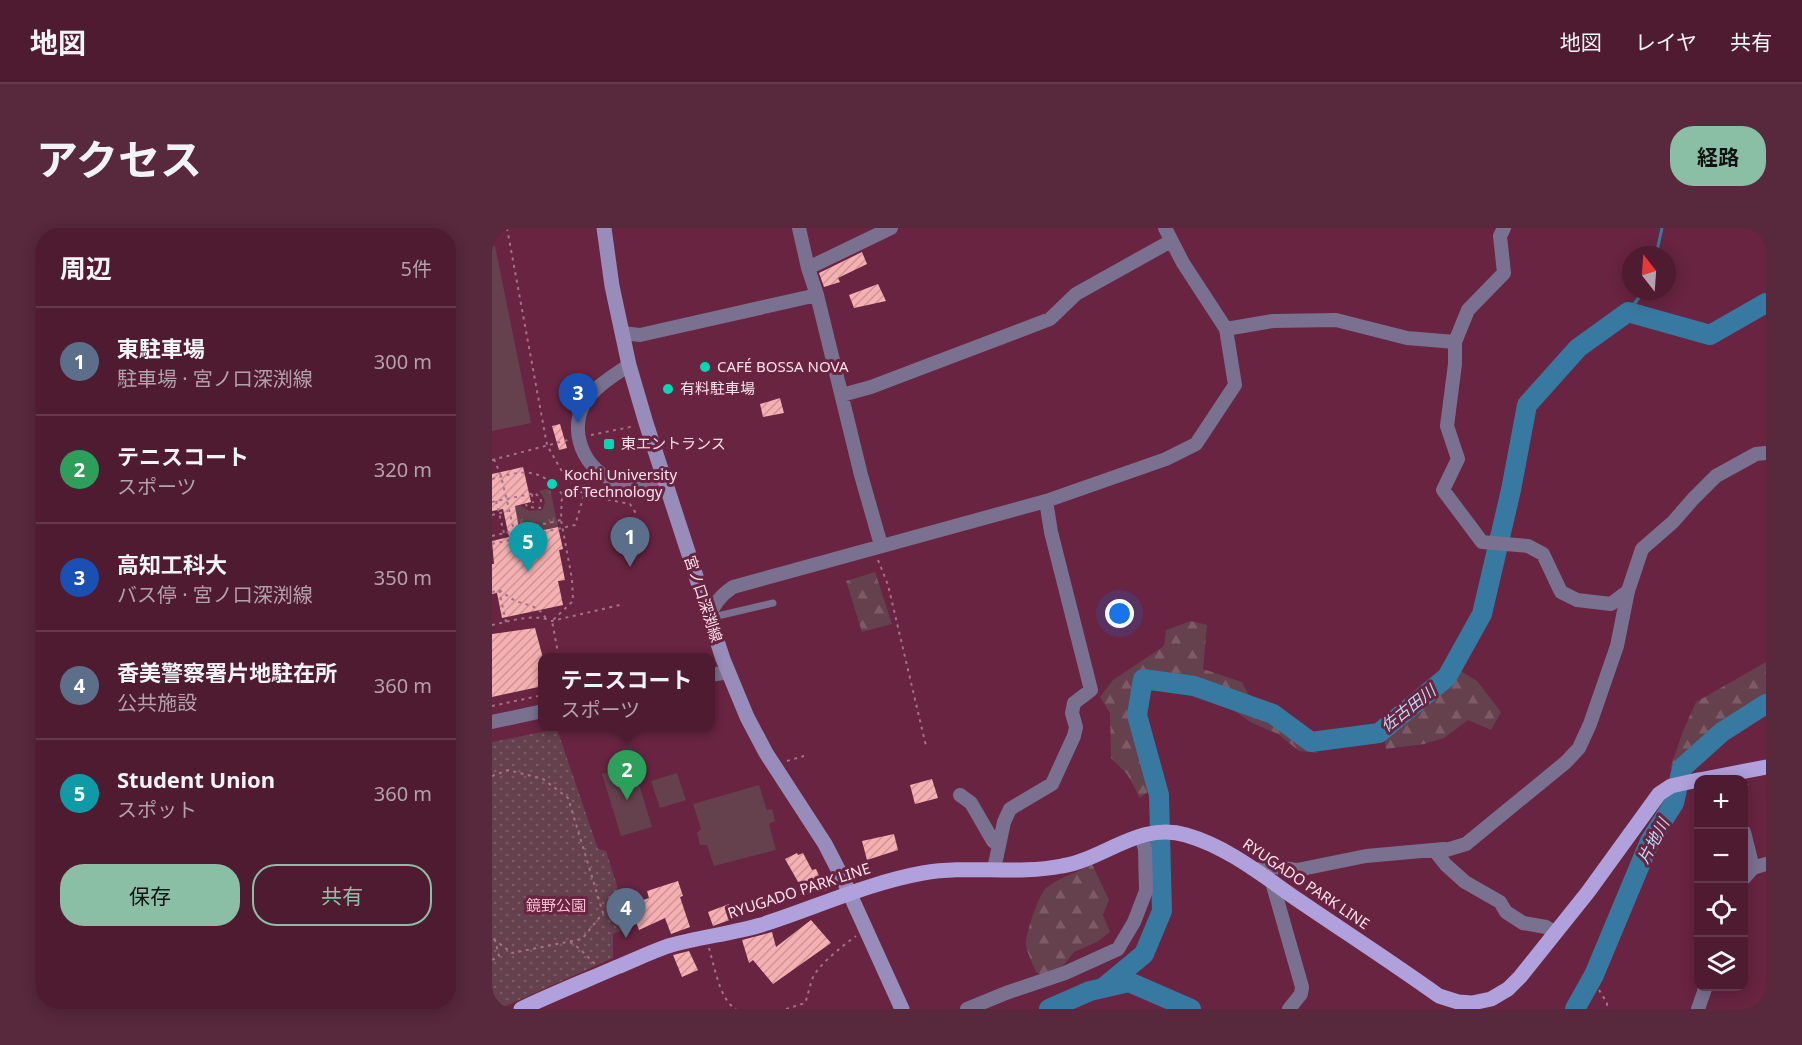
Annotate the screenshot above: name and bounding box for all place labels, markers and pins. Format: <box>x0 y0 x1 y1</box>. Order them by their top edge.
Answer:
place label: CAFÉ BOSSA NOVA <box>717 356 849 376</box>
marker: CAFÉ BOSSA NOVA <box>698 360 712 374</box>
pin: 3 <box>558 374 598 423</box>
place label: 有料駐車場 <box>680 378 755 398</box>
marker: 有料駐車場 <box>661 382 675 396</box>
place label: 東エントランス <box>621 433 726 453</box>
marker: 東エントランス <box>602 437 616 451</box>
place label: Kochi University of Technology <box>564 464 677 501</box>
marker: Kochi University of Technology <box>545 477 559 491</box>
pin: 1 <box>610 518 650 567</box>
pin: 5 <box>508 522 548 572</box>
pin: 2 <box>608 750 646 800</box>
pin: 4 <box>606 888 646 938</box>

